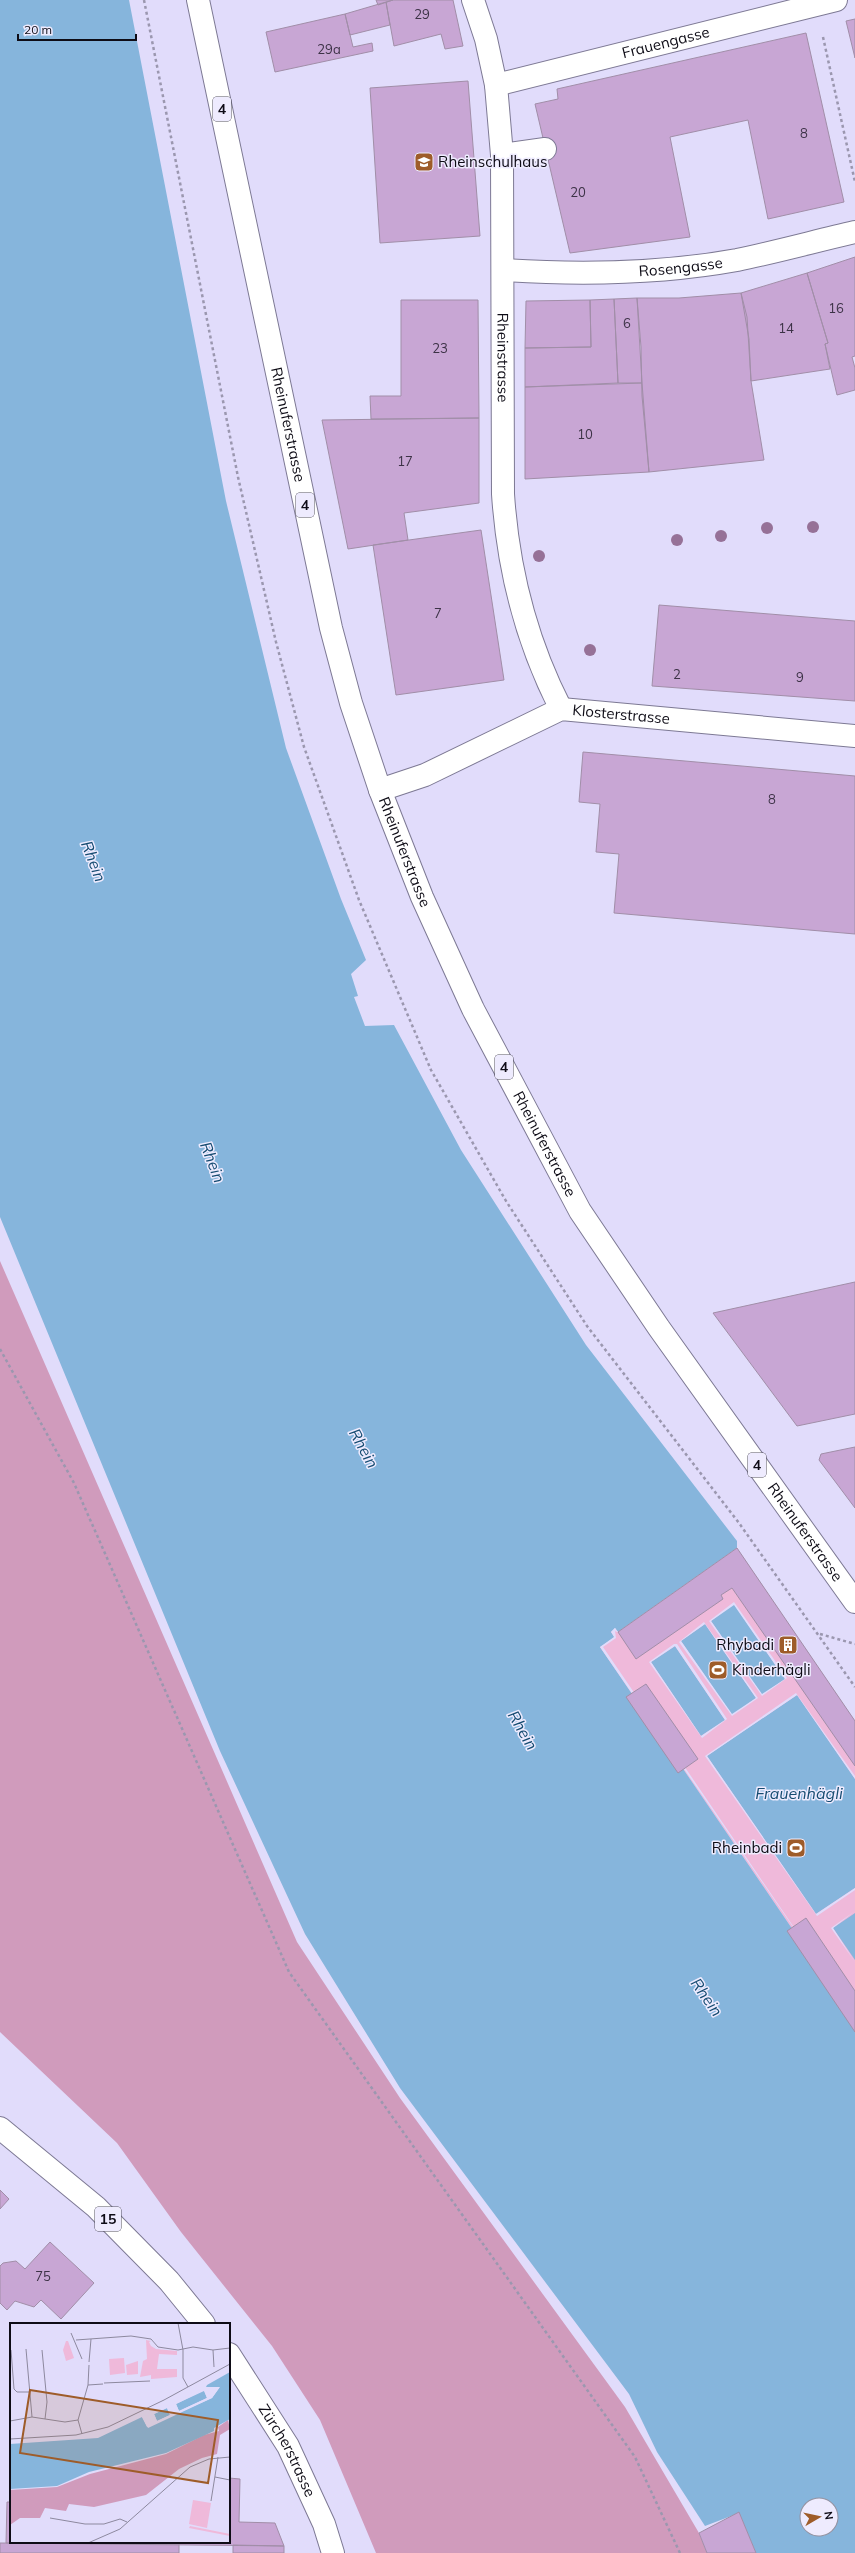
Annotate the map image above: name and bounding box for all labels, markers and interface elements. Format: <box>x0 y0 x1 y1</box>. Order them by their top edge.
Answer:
house number: 29 <box>414 6 430 22</box>
scale bar <box>18 16 136 42</box>
text: 20 m <box>24 22 52 37</box>
street label: Frauengasse <box>620 22 711 62</box>
house number: 29a <box>317 41 341 57</box>
road number: 4 <box>213 97 231 121</box>
house number: 8 <box>800 125 808 141</box>
school or university icon: Rheinschulhaus <box>413 151 435 173</box>
place label: Rheinschulhaus <box>438 152 547 171</box>
house number: 20 <box>570 184 586 200</box>
street label: Rosengasse <box>638 253 724 280</box>
house number: 16 <box>828 300 844 316</box>
street label: Rheinstrasse <box>493 313 513 403</box>
house number: 6 <box>623 315 631 331</box>
house number: 14 <box>778 320 794 336</box>
house number: 23 <box>432 340 448 356</box>
street label: Rheinuferstrasse <box>267 365 310 484</box>
house number: 10 <box>577 426 593 442</box>
house number: 17 <box>397 453 413 469</box>
road number: 4 <box>296 493 314 517</box>
house number: 7 <box>434 605 442 621</box>
house number: 2 <box>673 666 681 682</box>
house number: 9 <box>796 669 804 685</box>
street label: Klosterstrasse <box>572 700 671 728</box>
house number: 8 <box>768 791 776 807</box>
street label: Rheinuferstrasse <box>375 794 435 910</box>
water label: Rhein <box>77 838 111 884</box>
road number: 4 <box>495 1055 513 1079</box>
street label: Rheinuferstrasse <box>509 1088 581 1200</box>
water label: Rhein <box>196 1139 230 1185</box>
water label: Rhein <box>345 1425 383 1471</box>
road number: 4 <box>748 1453 766 1477</box>
street label: Rheinuferstrasse <box>764 1479 847 1585</box>
building icon: Rhybadi <box>777 1634 799 1656</box>
place label: Rhybadi <box>716 1635 774 1654</box>
sports icon: Kinderhägli <box>707 1659 729 1681</box>
place label: Kinderhägli <box>732 1660 810 1679</box>
water label: Rhein <box>504 1707 542 1753</box>
water label: Frauenhägli <box>755 1783 843 1803</box>
sports icon: Rheinbadi <box>785 1837 807 1859</box>
place label: Rheinbadi <box>712 1838 782 1857</box>
water label: Rhein <box>687 1974 727 2020</box>
road number: 15 <box>95 2207 121 2231</box>
house number: 75 <box>35 2268 51 2284</box>
inset map <box>10 2323 230 2543</box>
street label: Zürcherstrasse <box>255 2400 320 2500</box>
north arrow <box>799 2497 839 2537</box>
text: N <box>821 2510 836 2521</box>

